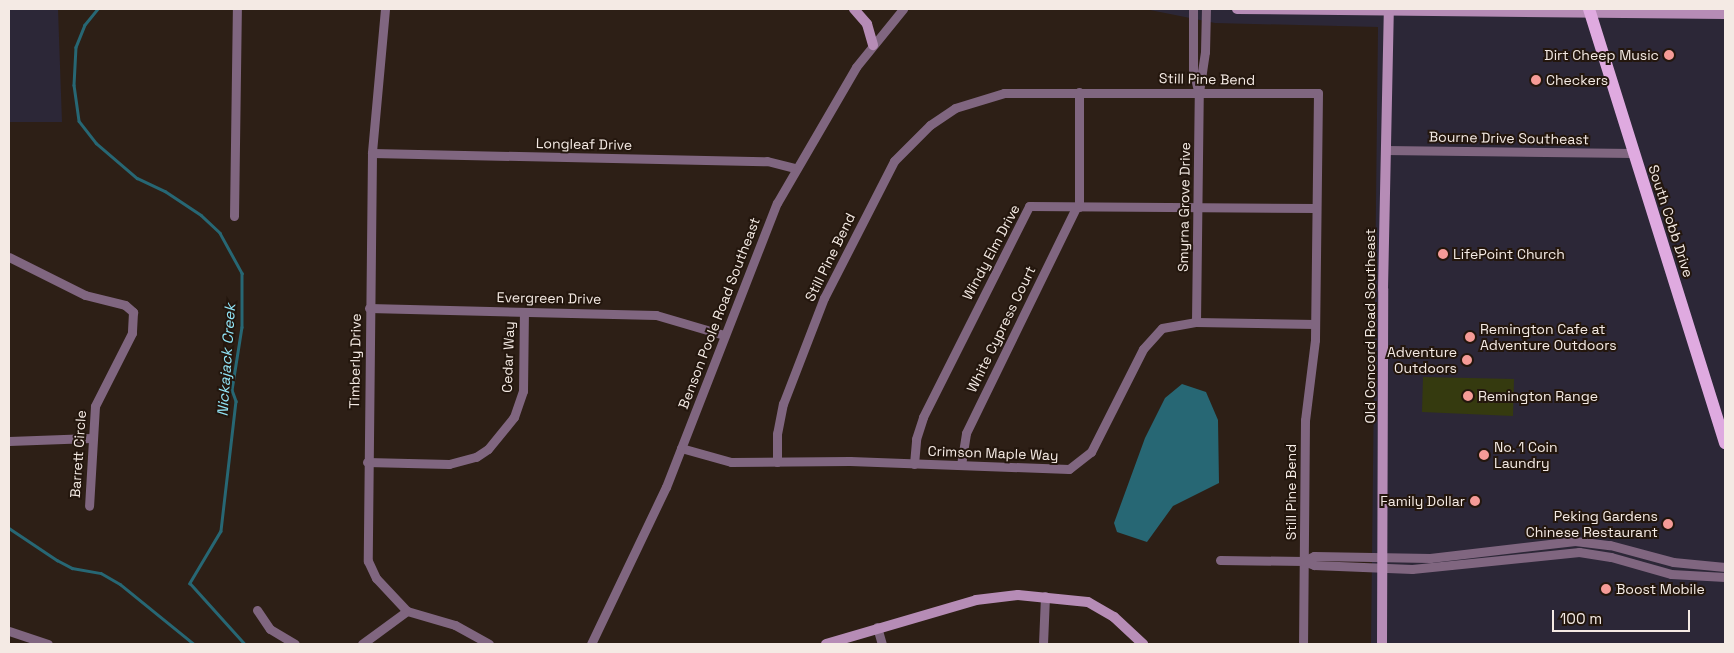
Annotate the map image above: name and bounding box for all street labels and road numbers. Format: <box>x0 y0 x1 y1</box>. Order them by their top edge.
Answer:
street label: Still Pine Bend <box>1159 70 1255 88</box>
street label: Bourne Drive Southeast <box>1429 128 1589 148</box>
street label: Longleaf Drive <box>536 135 632 153</box>
street label: Smyrna Grove Drive <box>1174 142 1194 272</box>
street label: South Cobb Drive <box>1645 163 1697 279</box>
street label: Windy Elm Drive <box>959 201 1023 303</box>
street label: Still Pine Bend <box>801 210 859 304</box>
street label: Benson Poole Road Southeast <box>675 215 763 411</box>
street label: Old Concord Road Southeast <box>1362 228 1378 424</box>
street label: White Cypress Court <box>963 263 1039 395</box>
street label: Evergreen Drive <box>496 289 602 307</box>
street label: Timberly Drive <box>346 313 364 409</box>
street label: Cedar Way <box>498 321 518 393</box>
street label: Barrett Circle <box>67 410 89 498</box>
street label: Crimson Maple Way <box>927 442 1059 464</box>
street label: Still Pine Bend <box>1283 444 1299 540</box>

